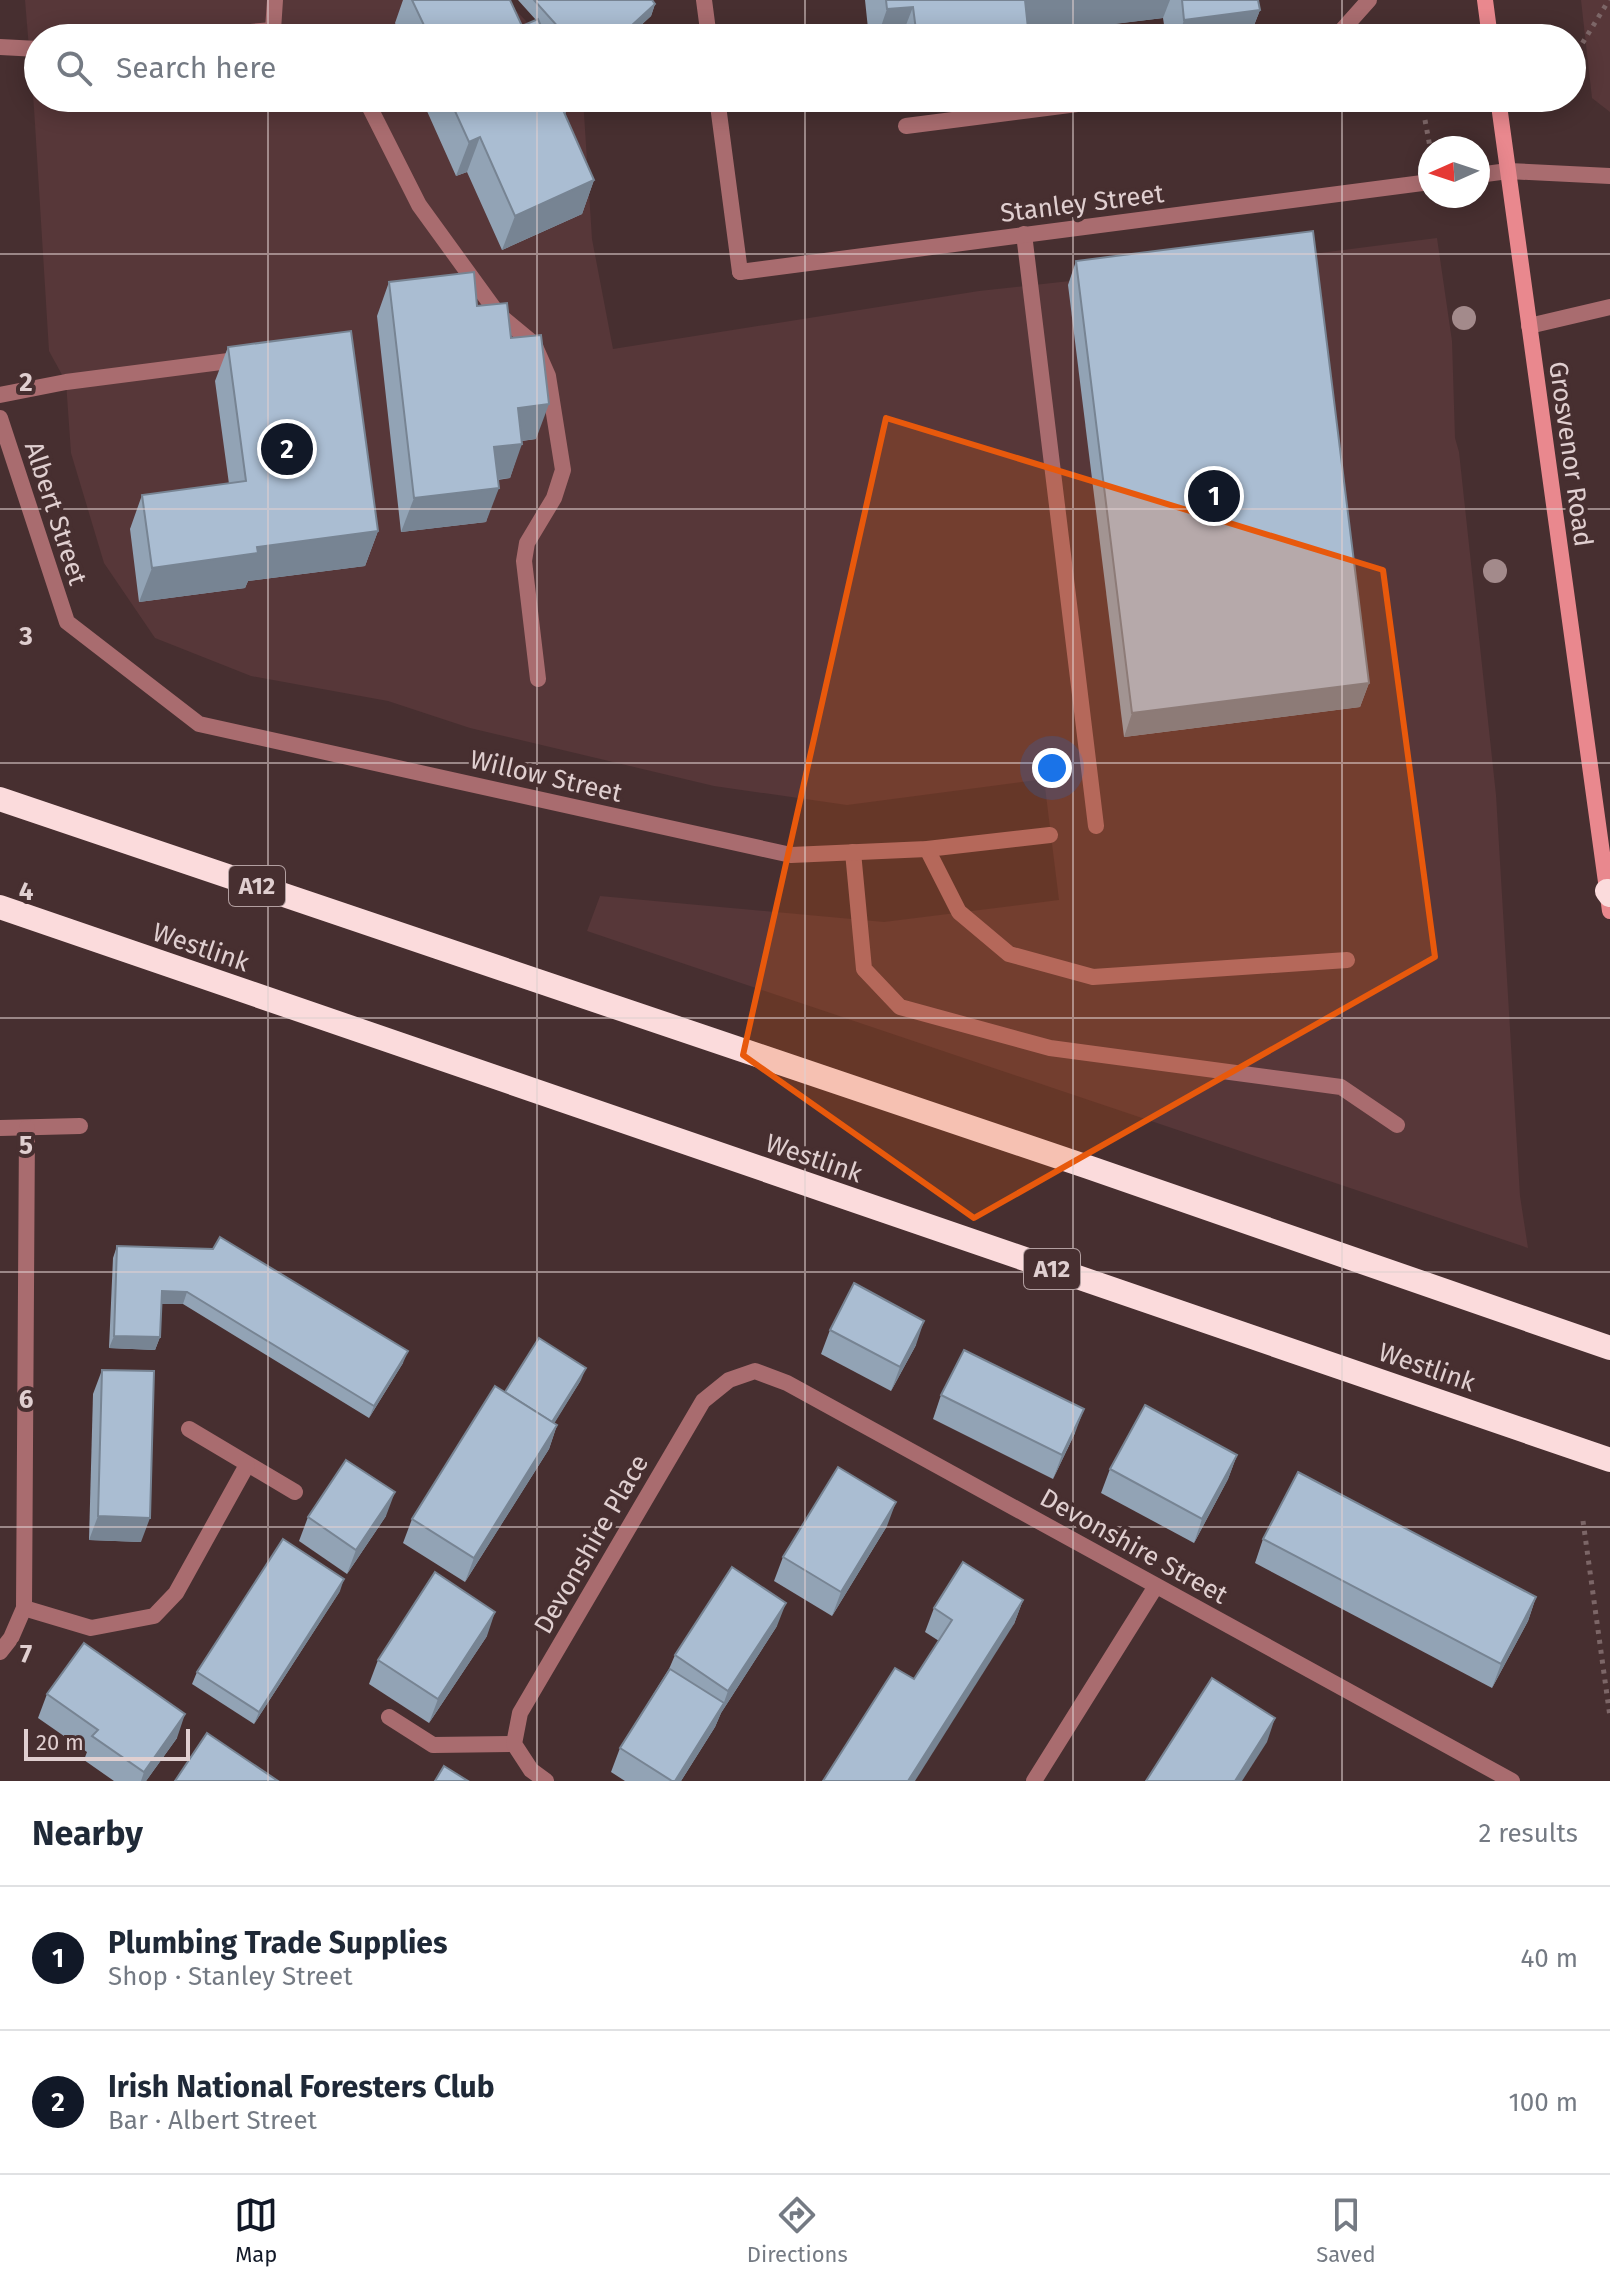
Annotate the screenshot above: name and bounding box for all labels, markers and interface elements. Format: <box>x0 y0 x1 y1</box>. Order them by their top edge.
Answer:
search box <box>24 24 1586 112</box>
icon: search <box>52 46 96 90</box>
text: Search here <box>116 50 276 86</box>
north arrow <box>1418 136 1490 208</box>
street label: Stanley Street <box>999 178 1166 229</box>
street label: Grosvenor Road <box>1542 359 1599 549</box>
text: 2 <box>19 367 33 398</box>
pin: 2 <box>261 419 313 479</box>
street label: Albert Street <box>18 438 93 589</box>
pin: 1 <box>1188 466 1240 526</box>
text: 3 <box>18 621 33 652</box>
street label: Willow Street <box>467 744 626 809</box>
your location <box>1032 748 1072 788</box>
road number: A12 <box>229 866 285 906</box>
text: 4 <box>19 876 34 907</box>
street label: Westlink <box>148 917 254 979</box>
street label: Westlink <box>761 1128 867 1190</box>
text: 5 <box>19 1130 33 1161</box>
road number: A12 <box>1024 1249 1080 1289</box>
street label: Westlink <box>1374 1337 1480 1399</box>
text: 6 <box>19 1384 34 1415</box>
street label: Devonshire Place <box>528 1449 655 1639</box>
street label: Devonshire Street <box>1035 1482 1233 1611</box>
text: 7 <box>20 1639 32 1670</box>
scale bar <box>24 1725 190 1761</box>
text: 20 m <box>36 1729 84 1756</box>
text: Nearby <box>32 1813 143 1854</box>
text: 2 results <box>1478 1818 1578 1849</box>
text: Plumbing Trade Supplies <box>108 1925 447 1961</box>
text: 1 <box>52 1943 64 1974</box>
text: 40 m <box>1520 1943 1578 1974</box>
text: Shop · Stanley Street <box>108 1961 353 1992</box>
text: Irish National Foresters Club <box>108 2069 495 2105</box>
text: 2 <box>51 2087 65 2118</box>
text: 100 m <box>1509 2087 1578 2118</box>
text: Bar · Albert Street <box>108 2105 317 2136</box>
tab: Map <box>234 2193 278 2268</box>
tab: Directions <box>747 2193 848 2268</box>
tab: Saved <box>1316 2193 1376 2268</box>

